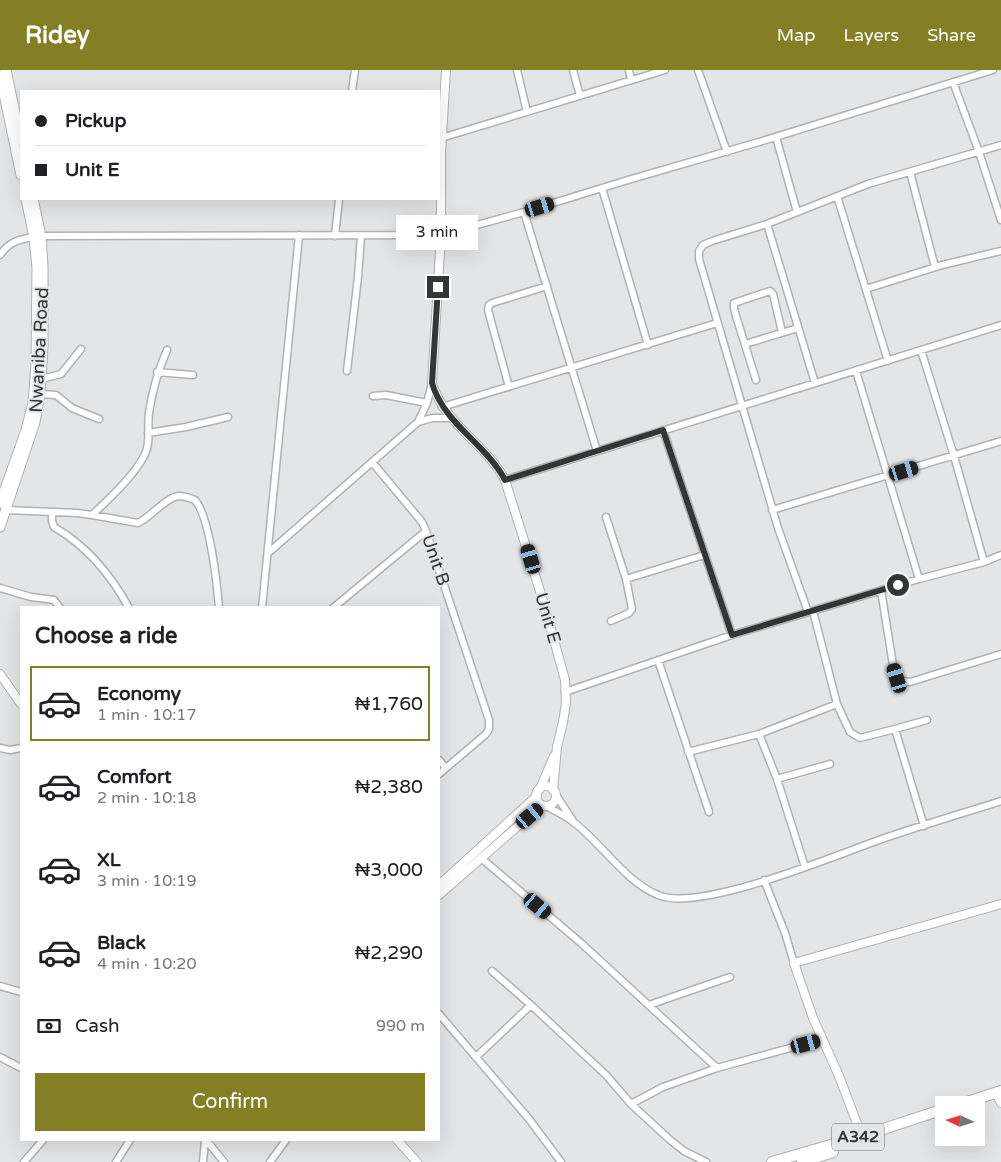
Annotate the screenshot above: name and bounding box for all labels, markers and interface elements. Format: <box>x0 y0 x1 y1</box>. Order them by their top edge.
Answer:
text: Ridey <box>25 21 90 50</box>
text: Map <box>777 24 816 46</box>
text: Layers <box>844 24 899 46</box>
text: Share <box>927 24 976 46</box>
text: Pickup <box>65 110 126 132</box>
text: Unit E <box>65 159 120 181</box>
car <box>523 195 556 219</box>
callout: 3 min <box>397 214 479 250</box>
text: 3 min <box>416 222 458 242</box>
route end <box>427 276 449 298</box>
street label: Nwaniba Road <box>25 287 53 413</box>
car <box>887 459 920 483</box>
street label: Unit B <box>417 531 455 589</box>
car <box>519 542 542 576</box>
route start <box>887 574 909 596</box>
street label: Unit E <box>530 590 566 646</box>
text: Choose a ride <box>35 623 178 649</box>
car <box>885 661 908 695</box>
icon: car <box>37 681 82 726</box>
text: Economy <box>97 683 181 705</box>
text: ₦1,760 <box>355 693 423 715</box>
text: 1 min · 10:17 <box>97 705 196 725</box>
icon: car <box>37 764 82 809</box>
text: Comfort <box>97 766 171 788</box>
text: ₦2,380 <box>354 776 423 798</box>
text: 2 min · 10:18 <box>97 788 196 808</box>
car <box>513 801 546 831</box>
icon: car <box>37 847 82 892</box>
text: XL <box>97 849 121 871</box>
text: ₦3,000 <box>354 859 423 881</box>
text: 3 min · 10:19 <box>97 871 196 891</box>
car <box>521 891 554 921</box>
icon: car <box>37 930 82 975</box>
text: Black <box>97 932 146 954</box>
text: ₦2,290 <box>354 942 423 964</box>
text: 4 min · 10:20 <box>97 954 196 974</box>
icon: cash <box>35 1012 63 1040</box>
text: Cash <box>75 1015 120 1037</box>
text: 990 m <box>376 1016 425 1036</box>
car <box>789 1033 822 1055</box>
button: Confirm <box>35 1073 425 1131</box>
north arrow <box>935 1096 985 1146</box>
map controls <box>935 1096 985 1146</box>
road number: A342 <box>832 1124 884 1150</box>

